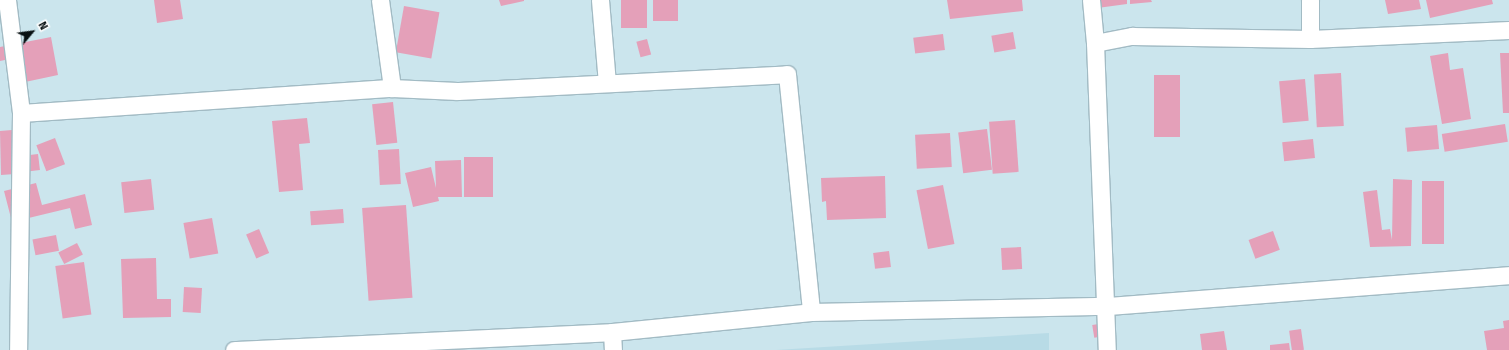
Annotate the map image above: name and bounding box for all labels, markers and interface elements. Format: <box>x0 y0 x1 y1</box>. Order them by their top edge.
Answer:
north arrow <box>12 12 52 52</box>
text: N <box>35 20 50 32</box>

